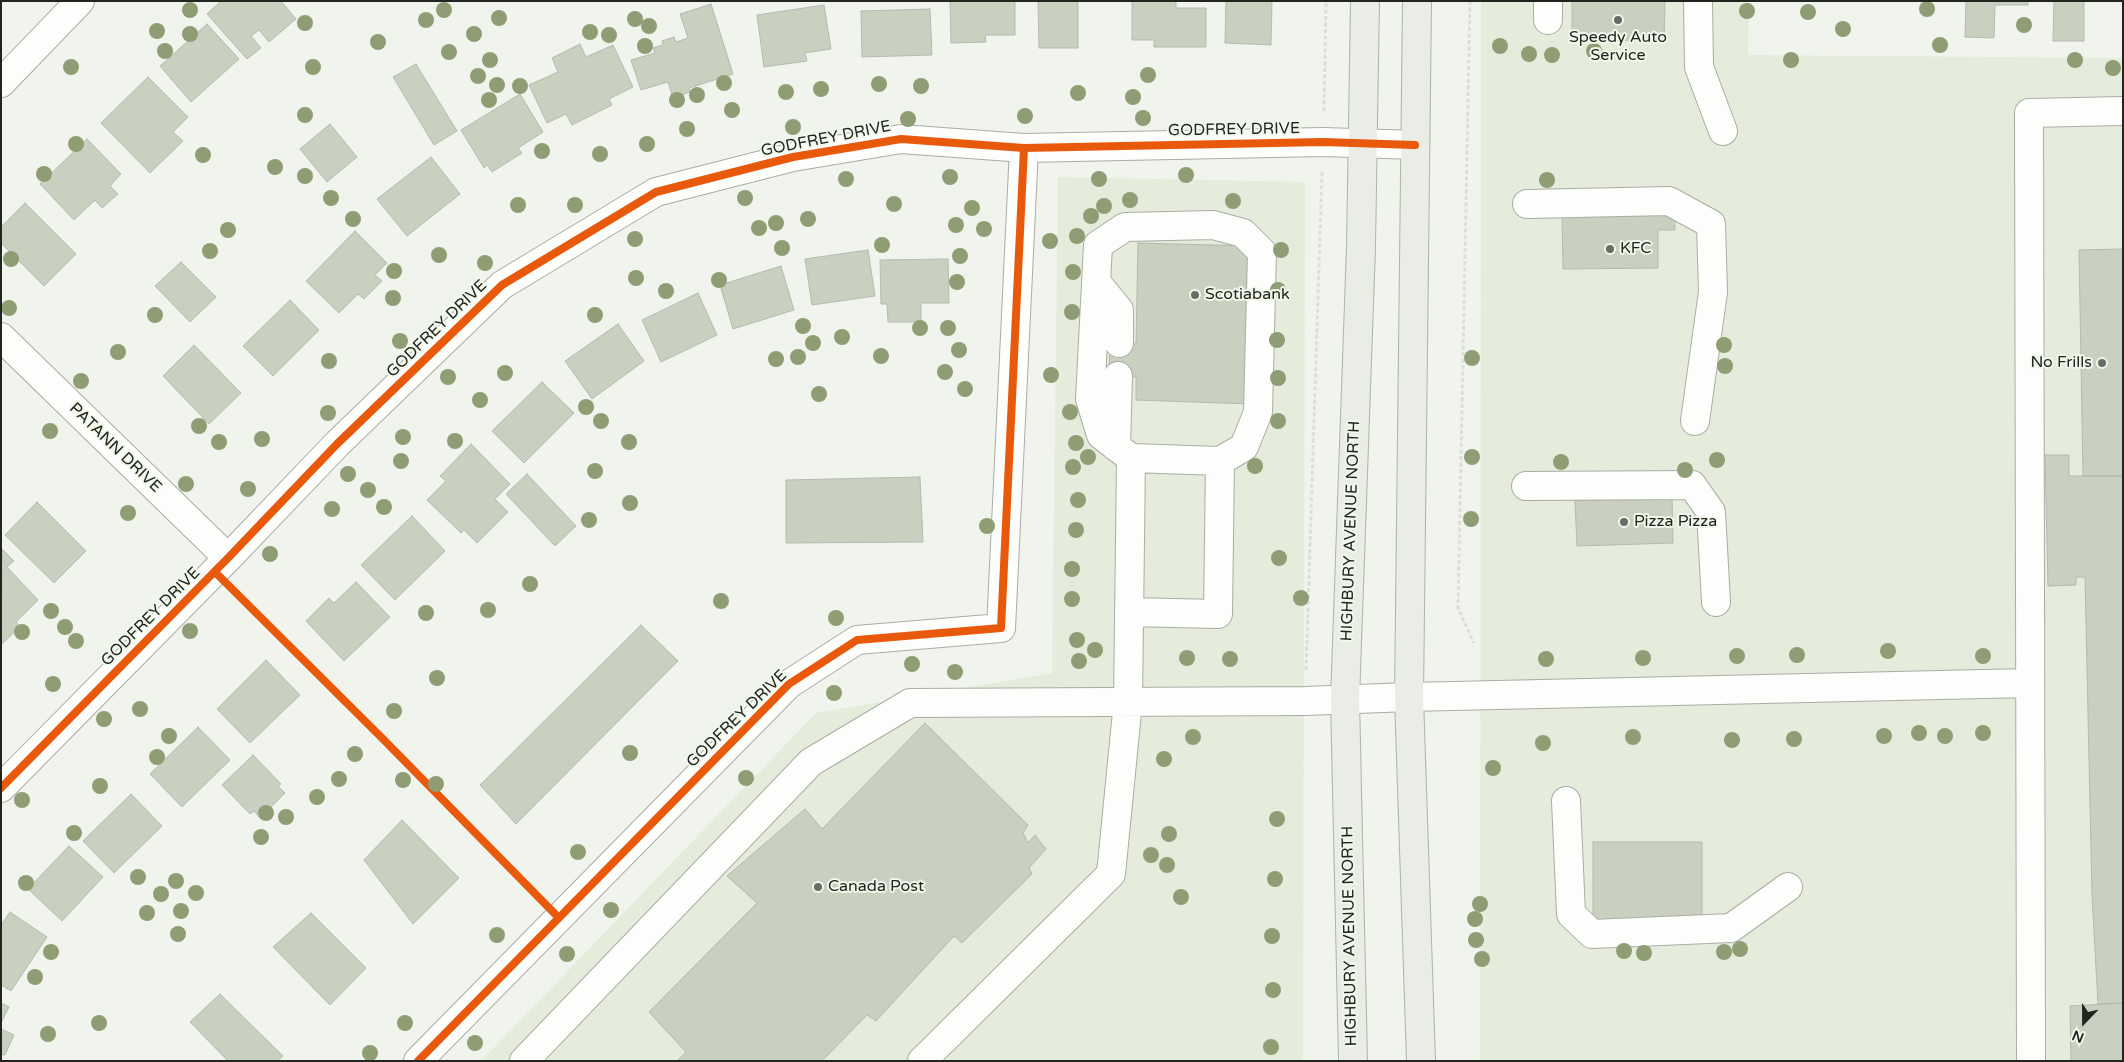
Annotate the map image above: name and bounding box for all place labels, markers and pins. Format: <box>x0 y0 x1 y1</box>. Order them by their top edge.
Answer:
marker: Speedy Auto Service <box>1612 14 1624 26</box>
place label: Speedy Auto Service <box>1569 28 1667 66</box>
place label: KFC <box>1620 239 1651 259</box>
marker: KFC <box>1604 243 1616 255</box>
place label: Scotiabank <box>1205 285 1290 305</box>
marker: Scotiabank <box>1189 289 1201 301</box>
place label: No Frills <box>2030 353 2092 373</box>
marker: No Frills <box>2096 357 2108 369</box>
place label: Pizza Pizza <box>1634 512 1717 532</box>
marker: Pizza Pizza <box>1618 516 1630 528</box>
place label: Canada Post <box>828 877 924 897</box>
marker: Canada Post <box>812 881 824 893</box>

